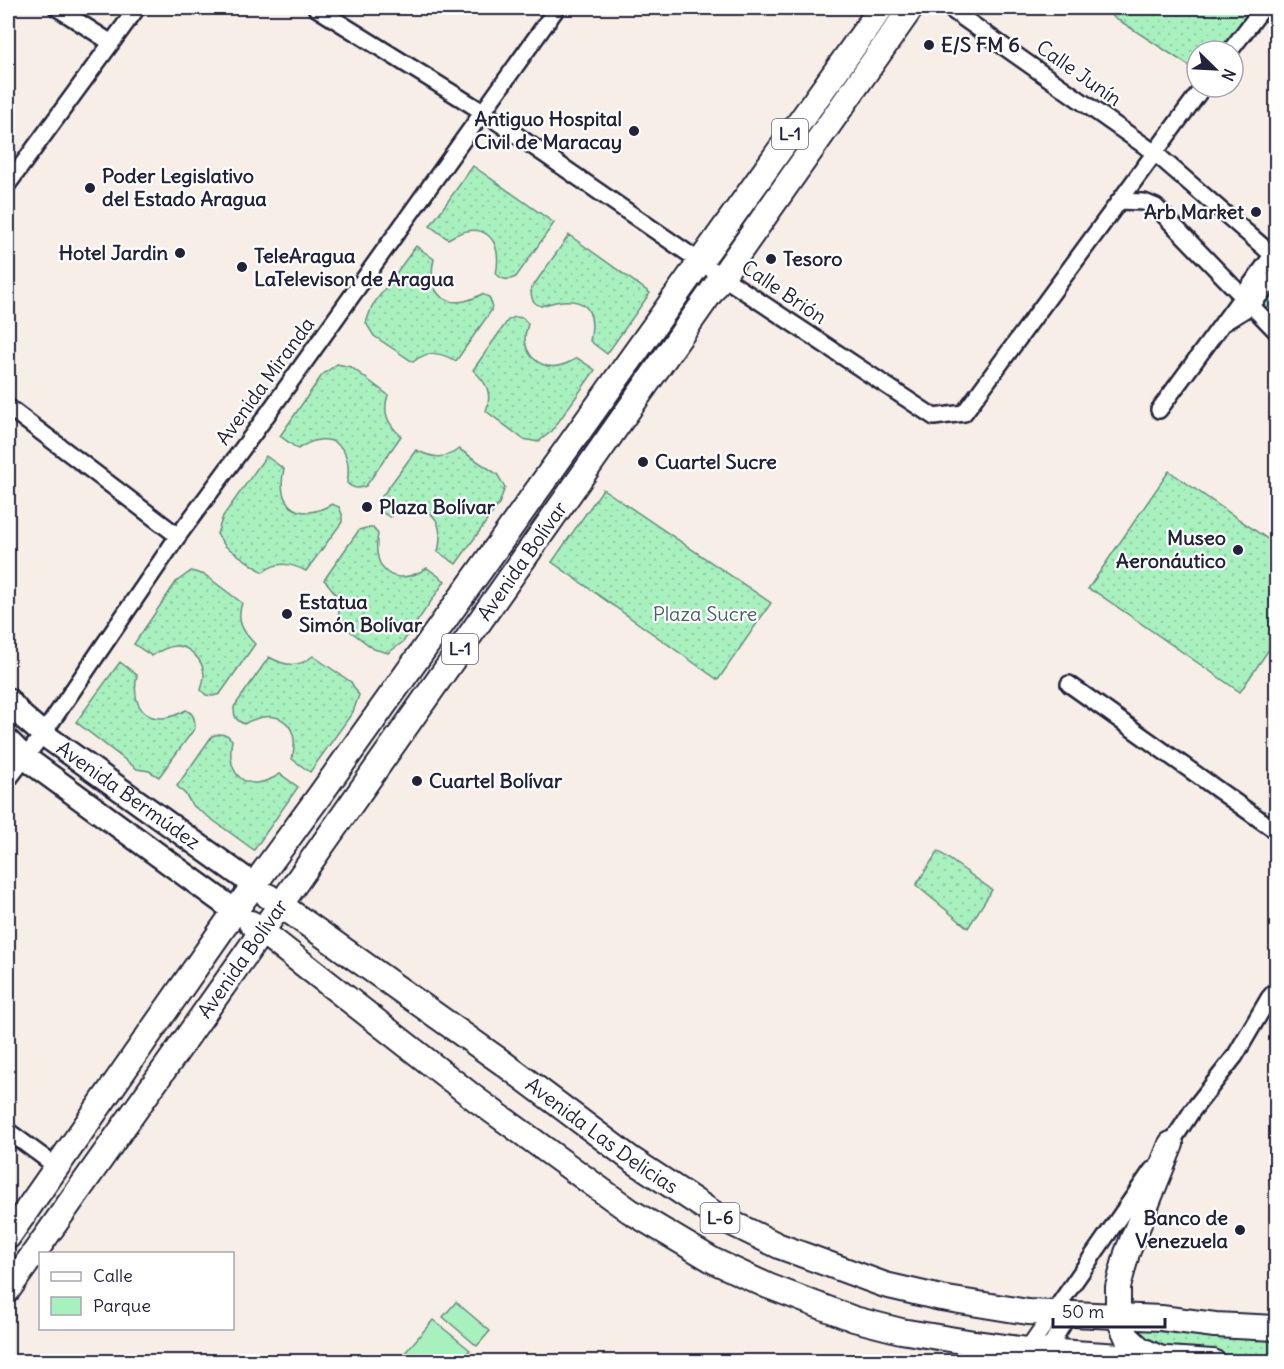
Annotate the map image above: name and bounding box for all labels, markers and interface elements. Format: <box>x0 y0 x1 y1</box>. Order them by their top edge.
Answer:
place label: E/S FM 6 <box>941 32 1020 57</box>
street label: Calle Junín <box>1032 34 1127 111</box>
marker: E/S FM 6 <box>922 38 936 52</box>
north arrow <box>1185 39 1245 99</box>
text: N <box>1217 66 1240 84</box>
place label: Antiguo Hospital Civil de Maracay <box>474 106 622 154</box>
road number: L-1 <box>772 119 808 149</box>
marker: Antiguo Hospital Civil de Maracay <box>627 124 641 138</box>
place label: Poder Legislativo del Estado Aragua <box>102 163 267 211</box>
marker: Poder Legislativo del Estado Aragua <box>83 181 97 195</box>
place label: Arb Market <box>1144 199 1244 224</box>
marker: Arb Market <box>1249 205 1263 219</box>
place label: Hotel Jardin <box>59 240 168 265</box>
place label: TeleAragua LaTelevison de Aragua <box>254 243 455 291</box>
marker: Hotel Jardin <box>173 246 187 260</box>
place label: Tesoro <box>783 246 842 271</box>
marker: Tesoro <box>764 252 778 266</box>
street label: Calle Brión <box>737 254 832 329</box>
marker: TeleAragua LaTelevison de Aragua <box>235 260 249 274</box>
street label: Avenida Miranda <box>210 312 319 450</box>
place label: Cuartel Sucre <box>655 449 777 474</box>
marker: Cuartel Sucre <box>636 455 650 469</box>
place label: Plaza Bolívar <box>379 494 496 519</box>
street label: Avenida Bolívar <box>471 496 572 625</box>
marker: Plaza Bolívar <box>360 500 374 514</box>
place label: Museo Aeronáutico <box>1116 525 1226 573</box>
marker: Museo Aeronáutico <box>1231 543 1245 557</box>
place label: Estatua Simón Bolívar <box>299 589 423 637</box>
park label: Plaza Sucre <box>653 601 757 626</box>
marker: Estatua Simón Bolívar <box>280 607 294 621</box>
road number: L-1 <box>442 634 478 664</box>
street label: Avenida Bermúdez <box>52 735 205 854</box>
place label: Cuartel Bolívar <box>429 768 563 793</box>
marker: Cuartel Bolívar <box>410 774 424 788</box>
street label: Avenida Bolívar <box>192 894 293 1023</box>
street label: Avenida Las Delicias <box>521 1071 683 1199</box>
road number: L-6 <box>700 1203 740 1233</box>
place label: Banco de Venezuela <box>1135 1205 1229 1253</box>
marker: Banco de Venezuela <box>1233 1223 1247 1237</box>
legend <box>39 1252 234 1330</box>
text: Calle <box>93 1264 133 1287</box>
scale bar <box>1053 1291 1166 1329</box>
text: Parque <box>93 1294 151 1317</box>
text: 50 m <box>1062 1300 1104 1323</box>

